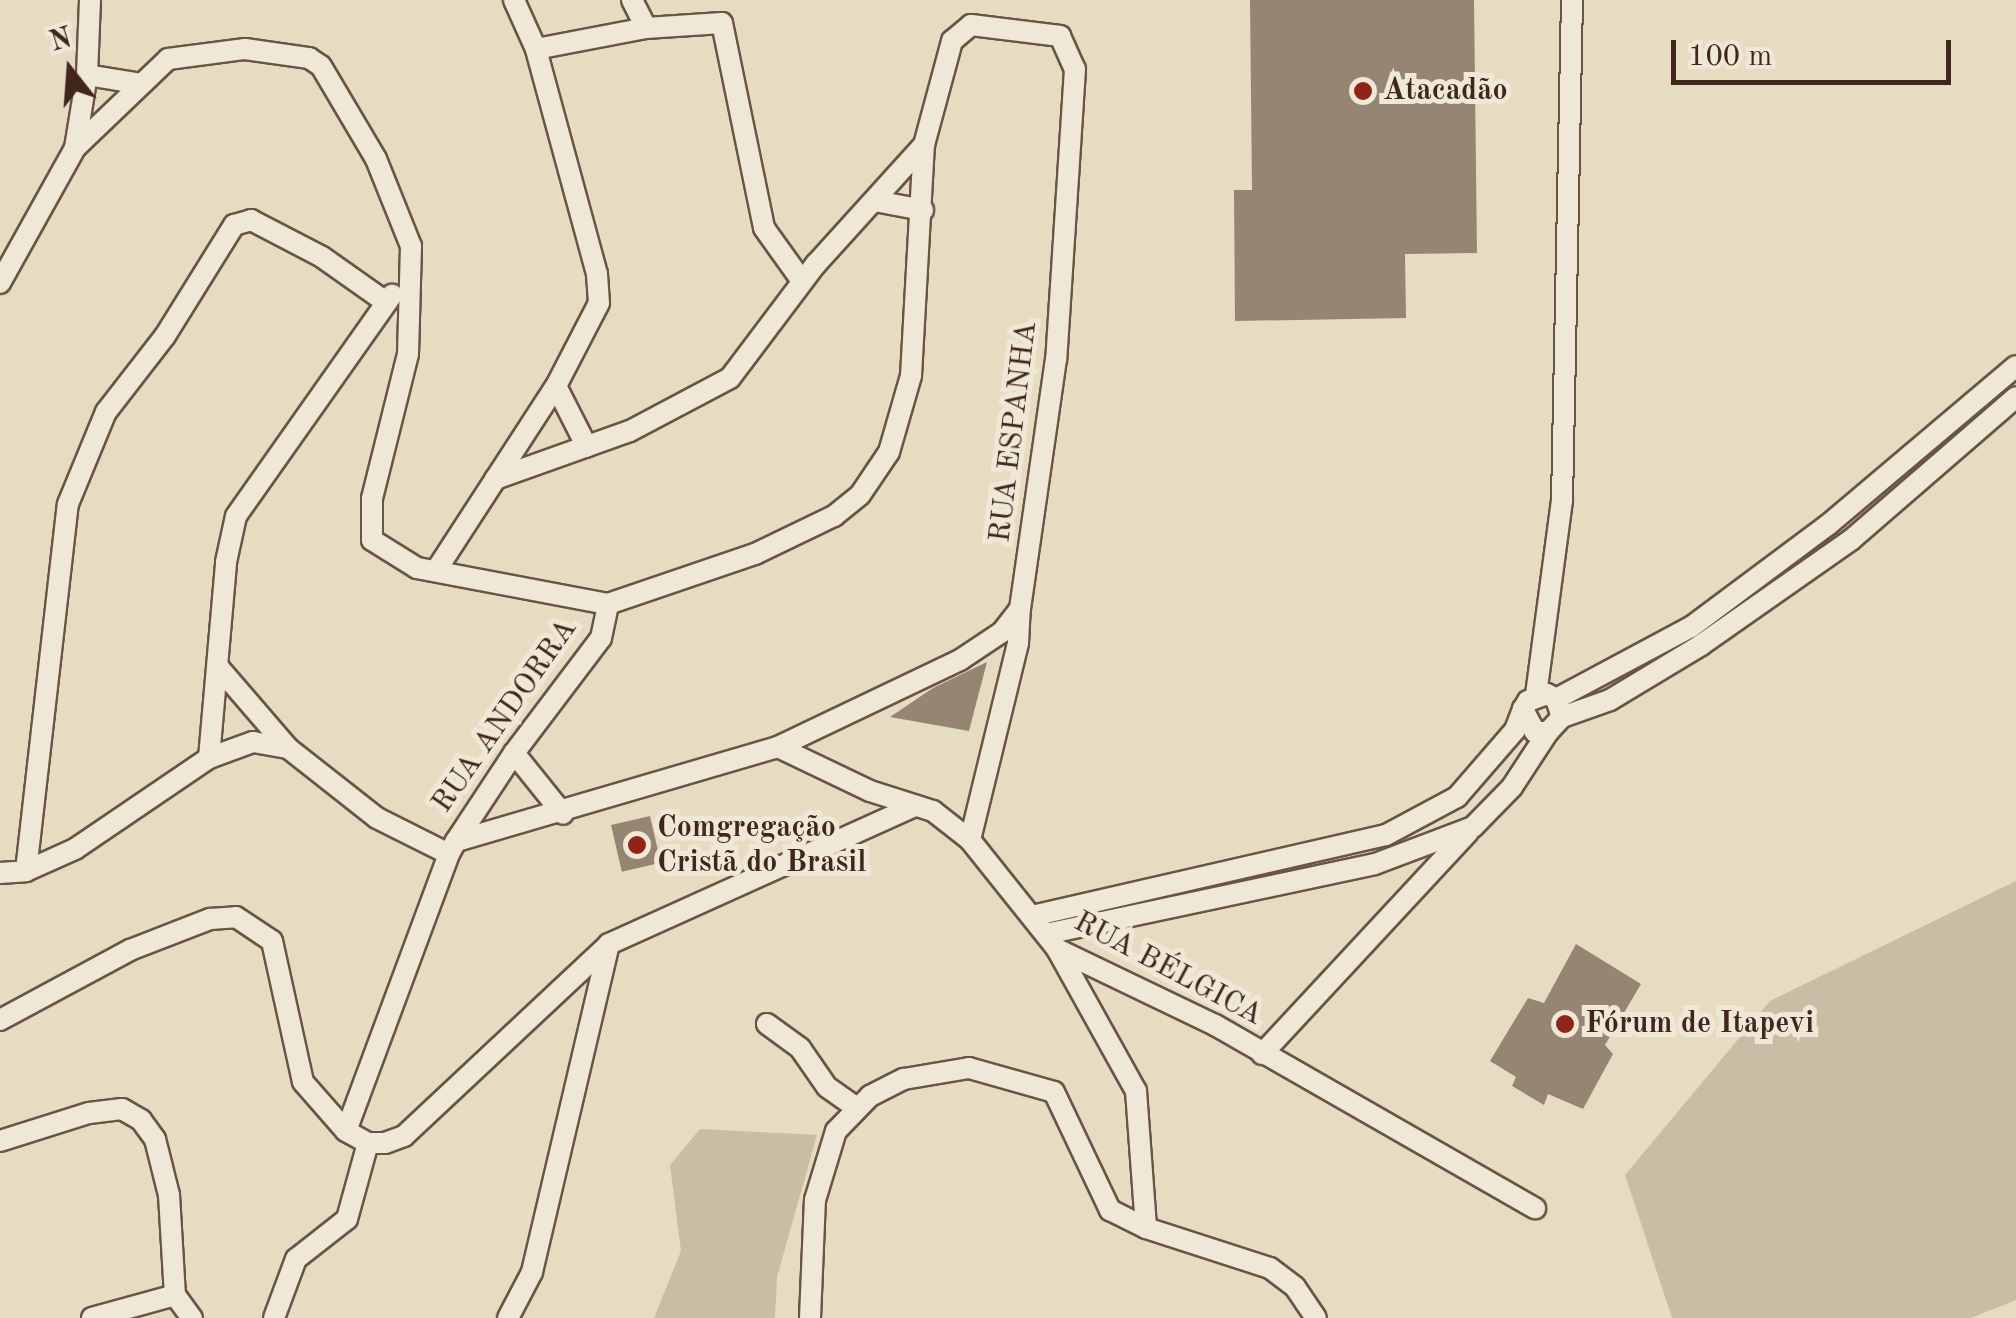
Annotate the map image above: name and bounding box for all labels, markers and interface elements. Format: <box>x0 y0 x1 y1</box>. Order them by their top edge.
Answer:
north arrow <box>20 20 120 120</box>
scale bar <box>1676 20 1956 82</box>
text: N <box>47 25 76 58</box>
text: 100 m <box>1688 42 1772 72</box>
place label: Atacadão <box>1383 73 1508 109</box>
marker: Atacadão <box>1352 80 1374 102</box>
street label: RUA ESPANHA <box>983 319 1045 545</box>
street label: RUA ANDORRA <box>425 612 585 820</box>
place label: Comgregação Cristã do Brasil <box>657 810 866 880</box>
marker: Comgregação Cristã do Brasil <box>626 834 648 856</box>
street label: RUA BÉLGICA <box>1067 904 1269 1034</box>
place label: Fórum de Itapevi <box>1585 1006 1814 1042</box>
marker: Fórum de Itapevi <box>1554 1013 1576 1035</box>

